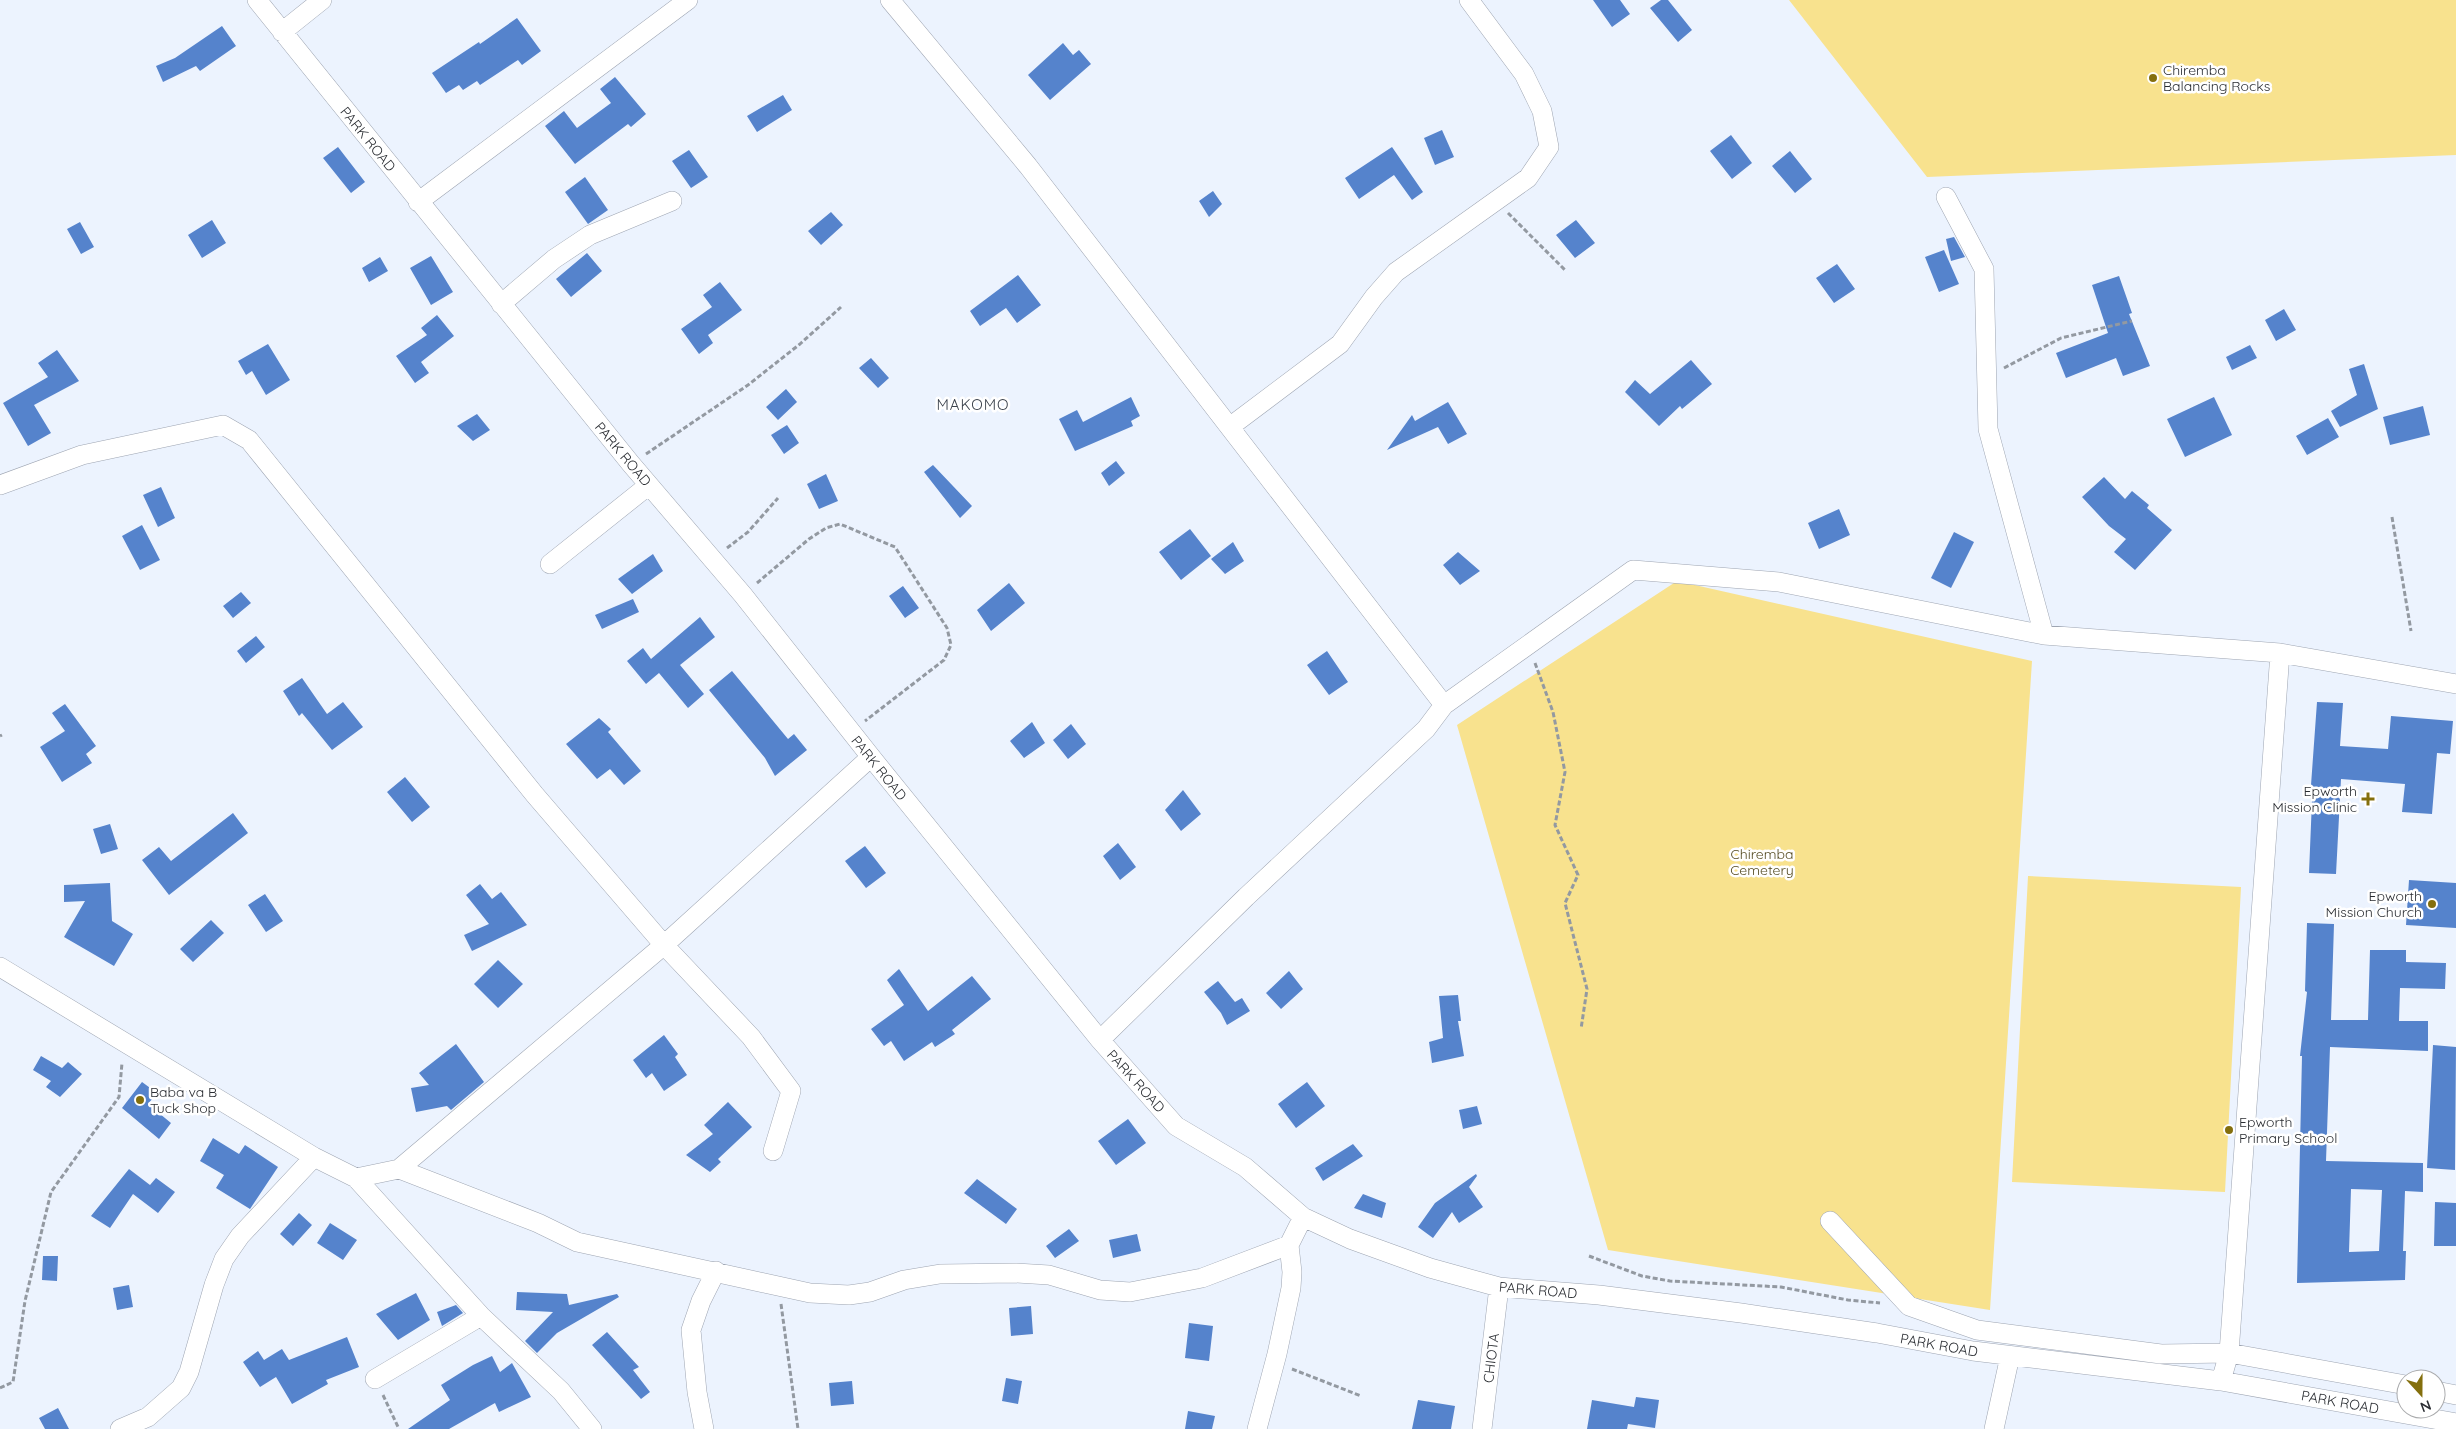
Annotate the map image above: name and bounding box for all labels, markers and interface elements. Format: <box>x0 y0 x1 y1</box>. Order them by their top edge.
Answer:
place label: Chiremba Balancing Rocks <box>2163 61 2270 95</box>
marker: Chiremba Balancing Rocks <box>2147 72 2159 84</box>
street label: PARK ROAD <box>336 103 400 175</box>
district label: MAKOMO <box>936 395 1010 414</box>
street label: PARK ROAD <box>591 418 655 490</box>
street label: PARK ROAD <box>847 732 911 804</box>
place label: Epworth Mission Clinic <box>2272 782 2357 816</box>
marker: Epworth Mission Clinic <box>2361 792 2375 806</box>
park label: Chiremba Cemetery <box>1730 845 1794 879</box>
place label: Epworth Mission Church <box>2326 887 2422 921</box>
marker: Epworth Mission Church <box>2426 898 2438 910</box>
street label: PARK ROAD <box>1103 1046 1169 1116</box>
place label: Baba va B Tuck Shop <box>150 1083 217 1117</box>
marker: Baba va B Tuck Shop <box>134 1094 146 1106</box>
place label: Epworth Primary School <box>2239 1113 2337 1147</box>
marker: Epworth Primary School <box>2223 1124 2235 1136</box>
street label: PARK ROAD <box>1498 1278 1578 1302</box>
street label: PARK ROAD <box>1899 1329 1979 1361</box>
street label: CHIOTA <box>1479 1332 1503 1384</box>
north arrow <box>2396 1369 2446 1419</box>
street label: PARK ROAD <box>2300 1386 2380 1418</box>
text: N <box>2418 1396 2434 1416</box>

